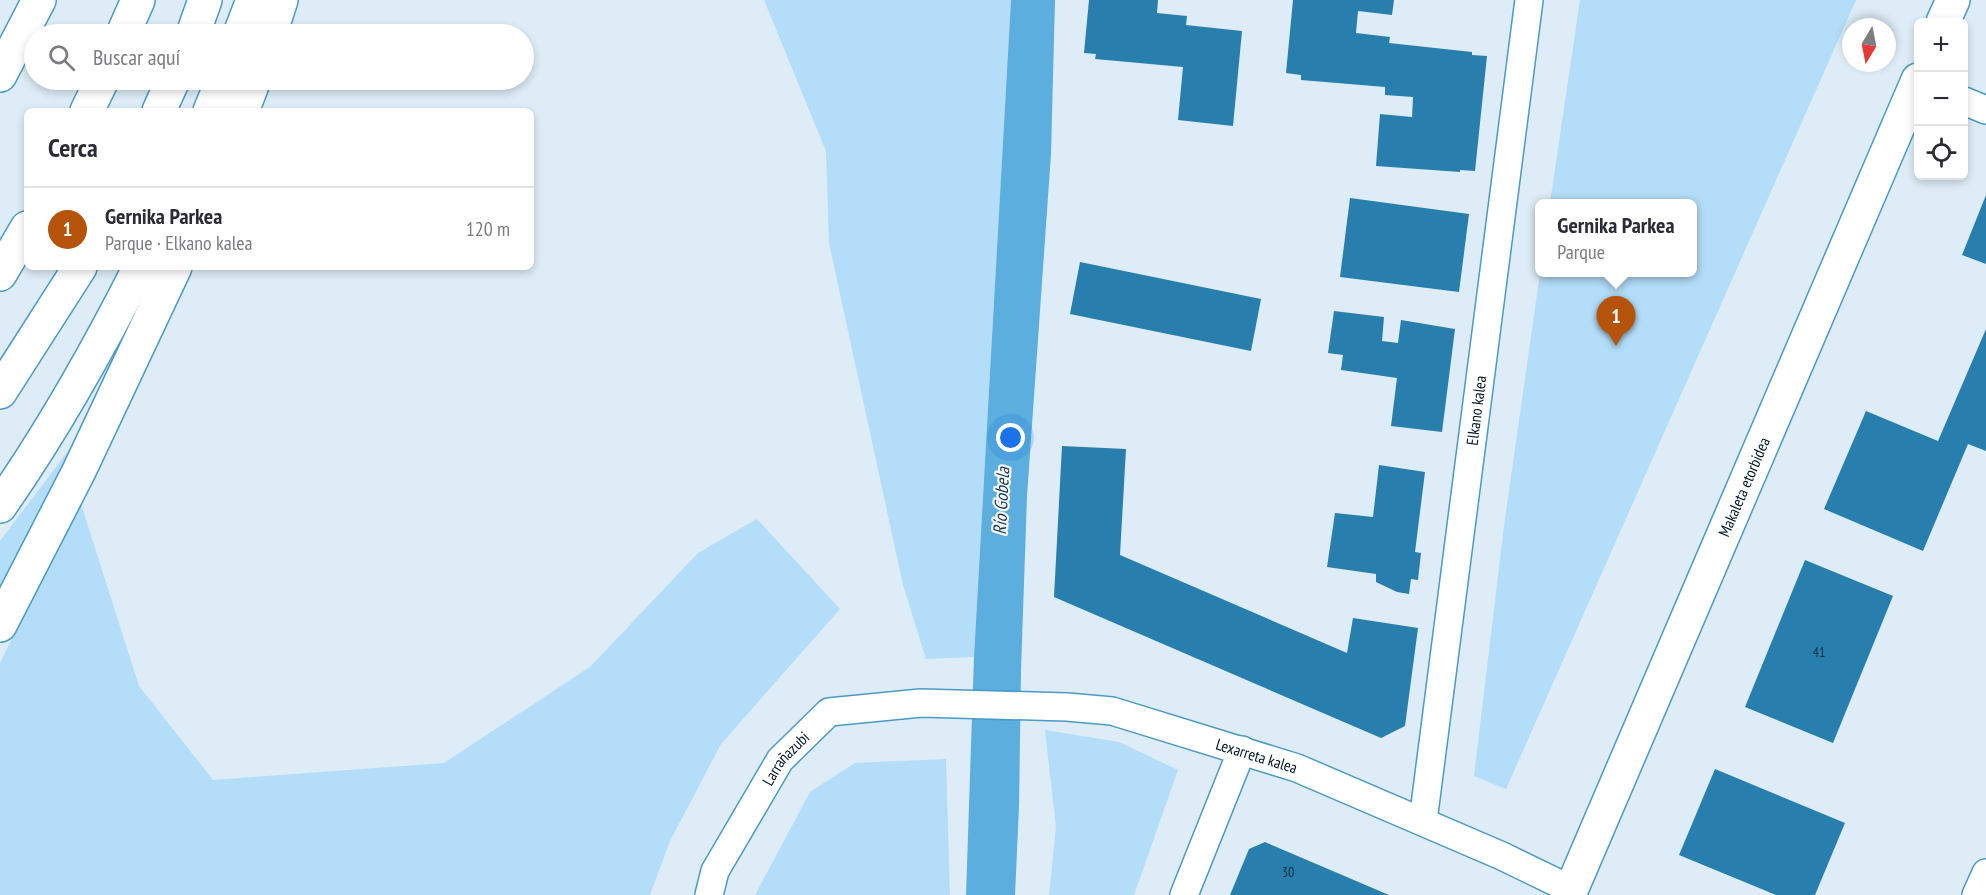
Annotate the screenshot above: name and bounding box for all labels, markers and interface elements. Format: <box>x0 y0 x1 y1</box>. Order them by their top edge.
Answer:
north arrow <box>1842 18 1896 72</box>
map controls <box>1914 18 1968 180</box>
button: + <box>1914 18 1968 72</box>
search box <box>24 24 534 90</box>
icon: search <box>45 41 78 74</box>
text: Buscar aquí <box>93 43 180 71</box>
button: − <box>1914 72 1968 126</box>
button: locate <box>1914 126 1968 180</box>
text: Cerca <box>48 131 98 164</box>
popup <box>1535 199 1697 277</box>
text: Gernika Parkea <box>105 202 222 230</box>
text: Gernika Parkea <box>1557 211 1675 239</box>
text: 1 <box>63 216 72 242</box>
text: 120 m <box>466 216 510 242</box>
text: Parque · Elkano kalea <box>105 230 253 256</box>
text: Parque <box>1557 239 1605 265</box>
pin: 1 <box>1596 296 1636 346</box>
street label: Elkano kalea <box>1462 374 1490 446</box>
your location <box>996 423 1025 452</box>
street label: Makaleta etorbidea <box>1714 434 1774 540</box>
water label: Río Gobela <box>988 466 1014 535</box>
house number: 41 <box>1813 643 1825 661</box>
street label: Larrañazubi <box>757 727 813 789</box>
street label: Lexarreta kalea <box>1213 734 1300 778</box>
house number: 30 <box>1282 863 1294 881</box>

